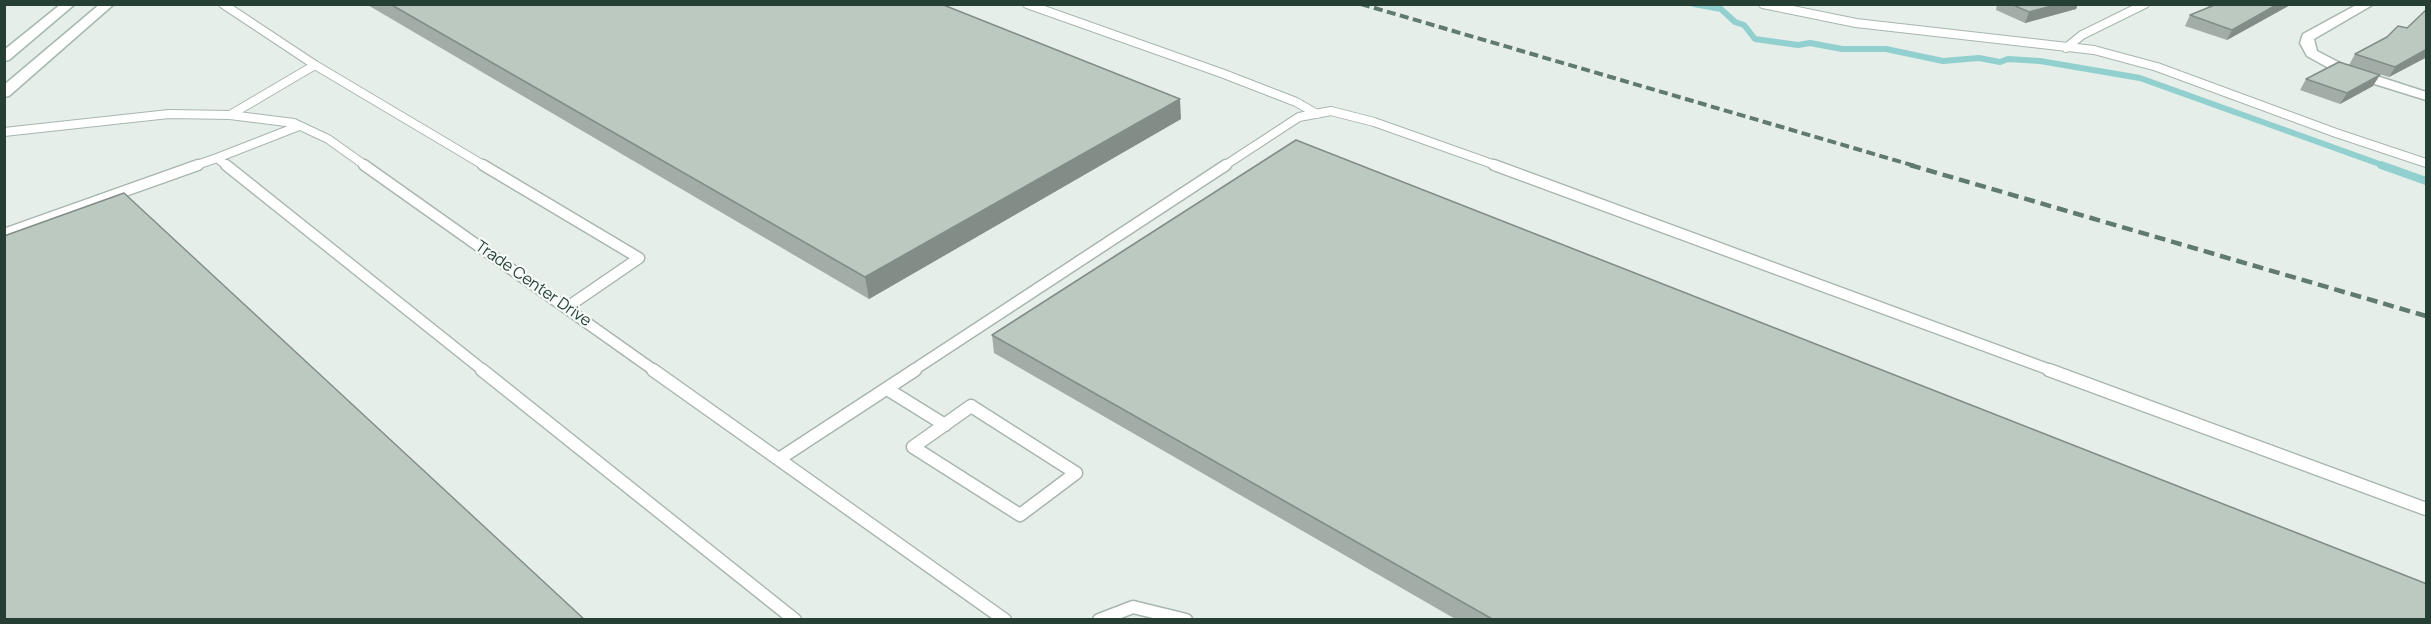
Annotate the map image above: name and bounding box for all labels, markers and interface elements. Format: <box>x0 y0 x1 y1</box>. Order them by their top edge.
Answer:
street label: Trade Center Drive <box>471 237 595 331</box>

